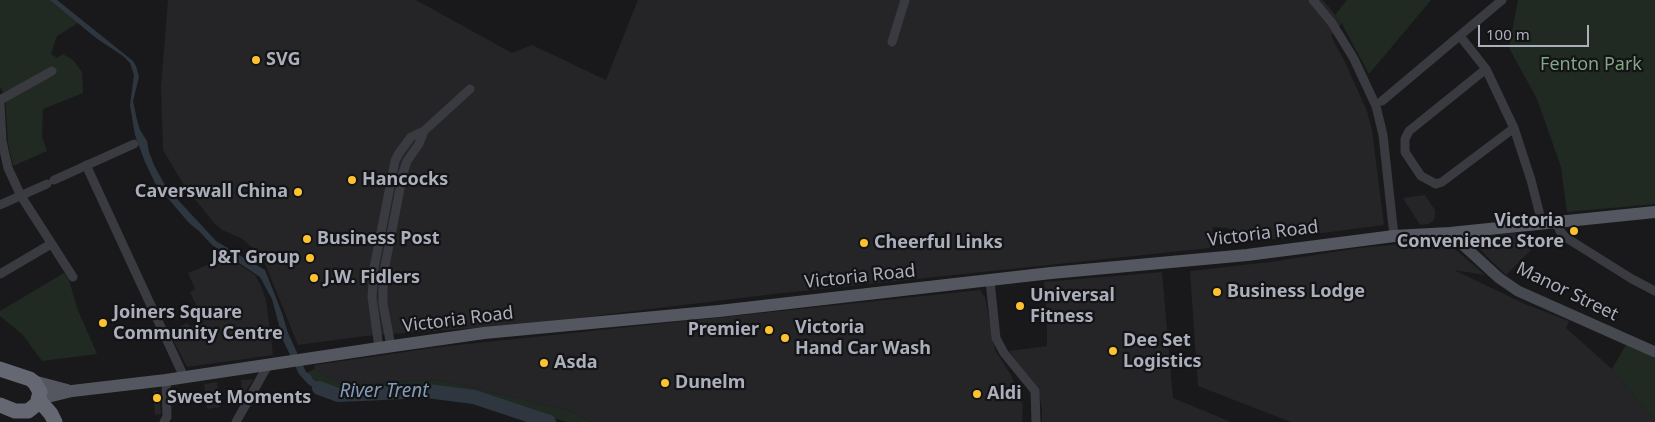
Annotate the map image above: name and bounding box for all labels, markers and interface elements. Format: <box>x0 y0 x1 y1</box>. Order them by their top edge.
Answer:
scale bar <box>1480 15 1591 47</box>
text: 100 m <box>1486 24 1530 44</box>
place label: SVG <box>266 49 300 71</box>
marker: SVG <box>250 54 262 66</box>
park label: Fenton Park <box>1540 54 1642 76</box>
place label: Hancocks <box>362 169 448 191</box>
marker: Hancocks <box>346 174 358 186</box>
place label: Caverswall China <box>135 181 288 203</box>
marker: Caverswall China <box>292 186 304 198</box>
place label: Victoria Convenience Store <box>1397 210 1564 252</box>
street label: Victoria Road <box>1206 216 1320 252</box>
marker: Victoria Convenience Store <box>1568 225 1580 237</box>
place label: Business Post <box>317 228 440 250</box>
place label: Cheerful Links <box>874 232 1003 254</box>
marker: Business Post <box>301 233 313 245</box>
marker: Cheerful Links <box>858 237 870 249</box>
place label: J&T Group <box>212 247 300 269</box>
marker: J&T Group <box>304 252 316 264</box>
street label: Manor Street <box>1512 258 1622 326</box>
street label: Victoria Road <box>803 260 917 294</box>
place label: J.W. Fidlers <box>324 267 420 289</box>
marker: J.W. Fidlers <box>308 272 320 284</box>
place label: Business Lodge <box>1227 281 1365 303</box>
place label: Universal Fitness <box>1030 285 1115 328</box>
marker: Business Lodge <box>1211 286 1223 298</box>
marker: Universal Fitness <box>1014 300 1026 312</box>
place label: Joiners Square Community Centre <box>113 302 283 344</box>
street label: Victoria Road <box>401 302 515 338</box>
marker: Joiners Square Community Centre <box>97 317 109 329</box>
place label: Victoria Hand Car Wash <box>795 317 931 359</box>
place label: Premier <box>688 319 759 341</box>
marker: Premier <box>763 324 775 336</box>
place label: Dee Set Logistics <box>1123 330 1202 372</box>
marker: Victoria Hand Car Wash <box>779 332 791 344</box>
marker: Dee Set Logistics <box>1107 345 1119 357</box>
place label: Asda <box>554 352 598 374</box>
marker: Asda <box>538 357 550 369</box>
place label: Dunelm <box>675 372 745 394</box>
marker: Dunelm <box>659 377 671 389</box>
water label: River Trent <box>339 381 429 403</box>
place label: Aldi <box>987 383 1022 405</box>
place label: Sweet Moments <box>167 387 311 409</box>
marker: Aldi <box>971 388 983 400</box>
marker: Sweet Moments <box>151 392 163 404</box>

